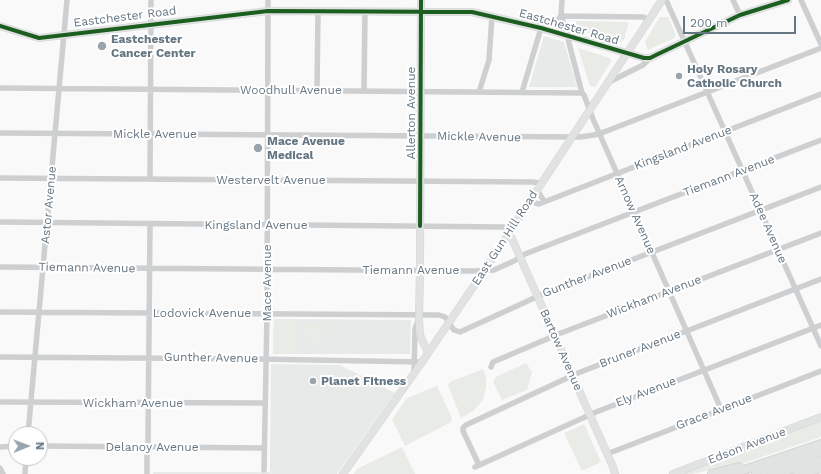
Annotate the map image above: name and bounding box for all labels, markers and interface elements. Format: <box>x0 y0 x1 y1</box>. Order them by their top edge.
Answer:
street label: Eastchester Road <box>73 4 177 30</box>
street label: Eastchester Road <box>517 6 621 48</box>
scale bar <box>685 8 798 34</box>
text: 200 m <box>690 16 727 30</box>
place label: Eastchester Cancer Center <box>111 32 196 60</box>
marker: Eastchester Cancer Center <box>96 40 108 52</box>
place label: Holy Rosary Catholic Church <box>687 62 782 90</box>
street label: Allerton Avenue <box>404 67 418 159</box>
marker: Holy Rosary Catholic Church <box>674 71 684 81</box>
street label: Woodhull Avenue <box>240 83 342 97</box>
street label: Kingsland Avenue <box>632 123 734 173</box>
street label: Mickle Avenue <box>113 127 197 141</box>
street label: Mickle Avenue <box>437 129 521 145</box>
place label: Mace Avenue Medical <box>267 134 345 162</box>
marker: Mace Avenue Medical <box>252 142 264 154</box>
street label: Tiemann Avenue <box>681 152 777 200</box>
street label: Astor Avenue <box>38 166 60 244</box>
street label: Westervelt Avenue <box>216 173 326 187</box>
street label: Arnow Avenue <box>611 174 659 256</box>
street label: East Gun Hill Road <box>469 188 541 288</box>
street label: Adee Avenue <box>746 190 790 266</box>
street label: Kingsland Avenue <box>204 218 308 232</box>
street label: Mace Avenue <box>260 244 274 322</box>
street label: Gunther Avenue <box>540 253 634 301</box>
street label: Tiemann Avenue <box>38 260 136 276</box>
street label: Tiemann Avenue <box>363 263 459 277</box>
street label: Wickham Avenue <box>605 272 703 322</box>
street label: Lodovick Avenue <box>153 306 251 320</box>
street label: Bartow Avenue <box>537 307 585 393</box>
street label: Bruner Avenue <box>597 327 683 371</box>
street label: Gunther Avenue <box>164 350 258 366</box>
place label: Planet Fitness <box>321 374 406 388</box>
street label: Ely Avenue <box>614 374 678 410</box>
marker: Planet Fitness <box>308 376 318 386</box>
street label: Grace Avenue <box>674 391 754 433</box>
street label: Wickham Avenue <box>83 396 183 410</box>
street label: Edson Avenue <box>706 425 788 467</box>
north arrow <box>8 426 48 466</box>
street label: Delanoy Avenue <box>105 440 199 454</box>
text: N <box>33 442 46 450</box>

